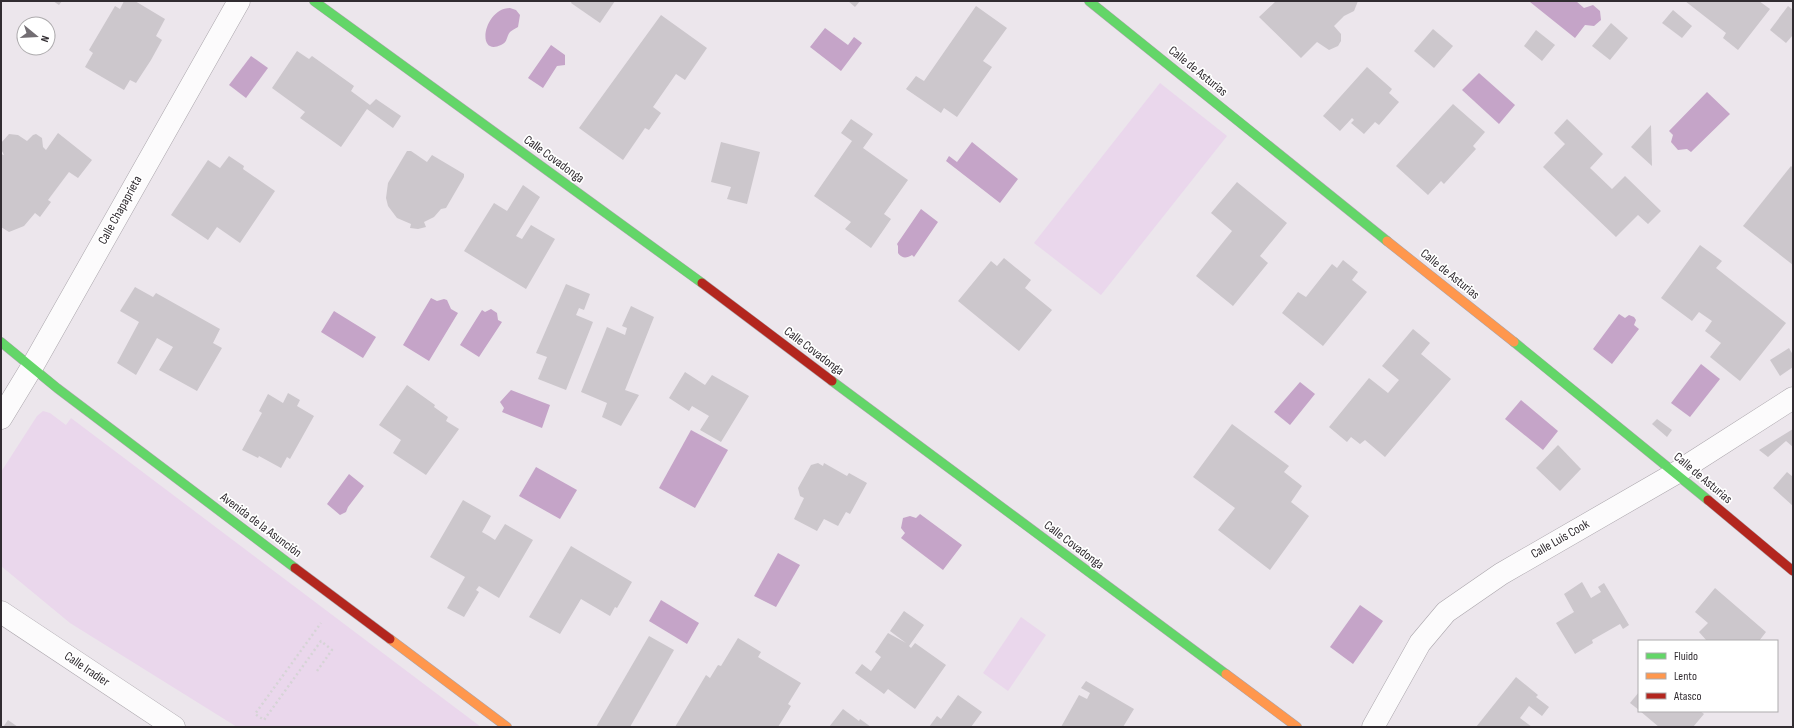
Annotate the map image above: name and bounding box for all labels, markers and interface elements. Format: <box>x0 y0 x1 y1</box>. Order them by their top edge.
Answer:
north arrow <box>16 16 56 56</box>
text: N <box>38 34 52 44</box>
street label: Calle de Asturias <box>1165 42 1231 100</box>
street label: Calle Covadonga <box>521 132 587 186</box>
street label: Calle Chapaprieta <box>95 173 145 247</box>
street label: Calle de Asturias <box>1417 245 1483 303</box>
street label: Calle Covadonga <box>781 323 847 379</box>
street label: Calle de Asturias <box>1670 449 1736 507</box>
street label: Avenida de la Asunción <box>216 488 305 561</box>
street label: Calle Luis Cook <box>1528 516 1592 562</box>
street label: Calle Covadonga <box>1041 517 1107 573</box>
legend <box>1638 640 1778 712</box>
street label: Calle Iradier <box>61 648 113 690</box>
text: Fluido <box>1674 649 1698 664</box>
text: Lento <box>1674 669 1697 684</box>
text: Atasco <box>1673 689 1701 704</box>

